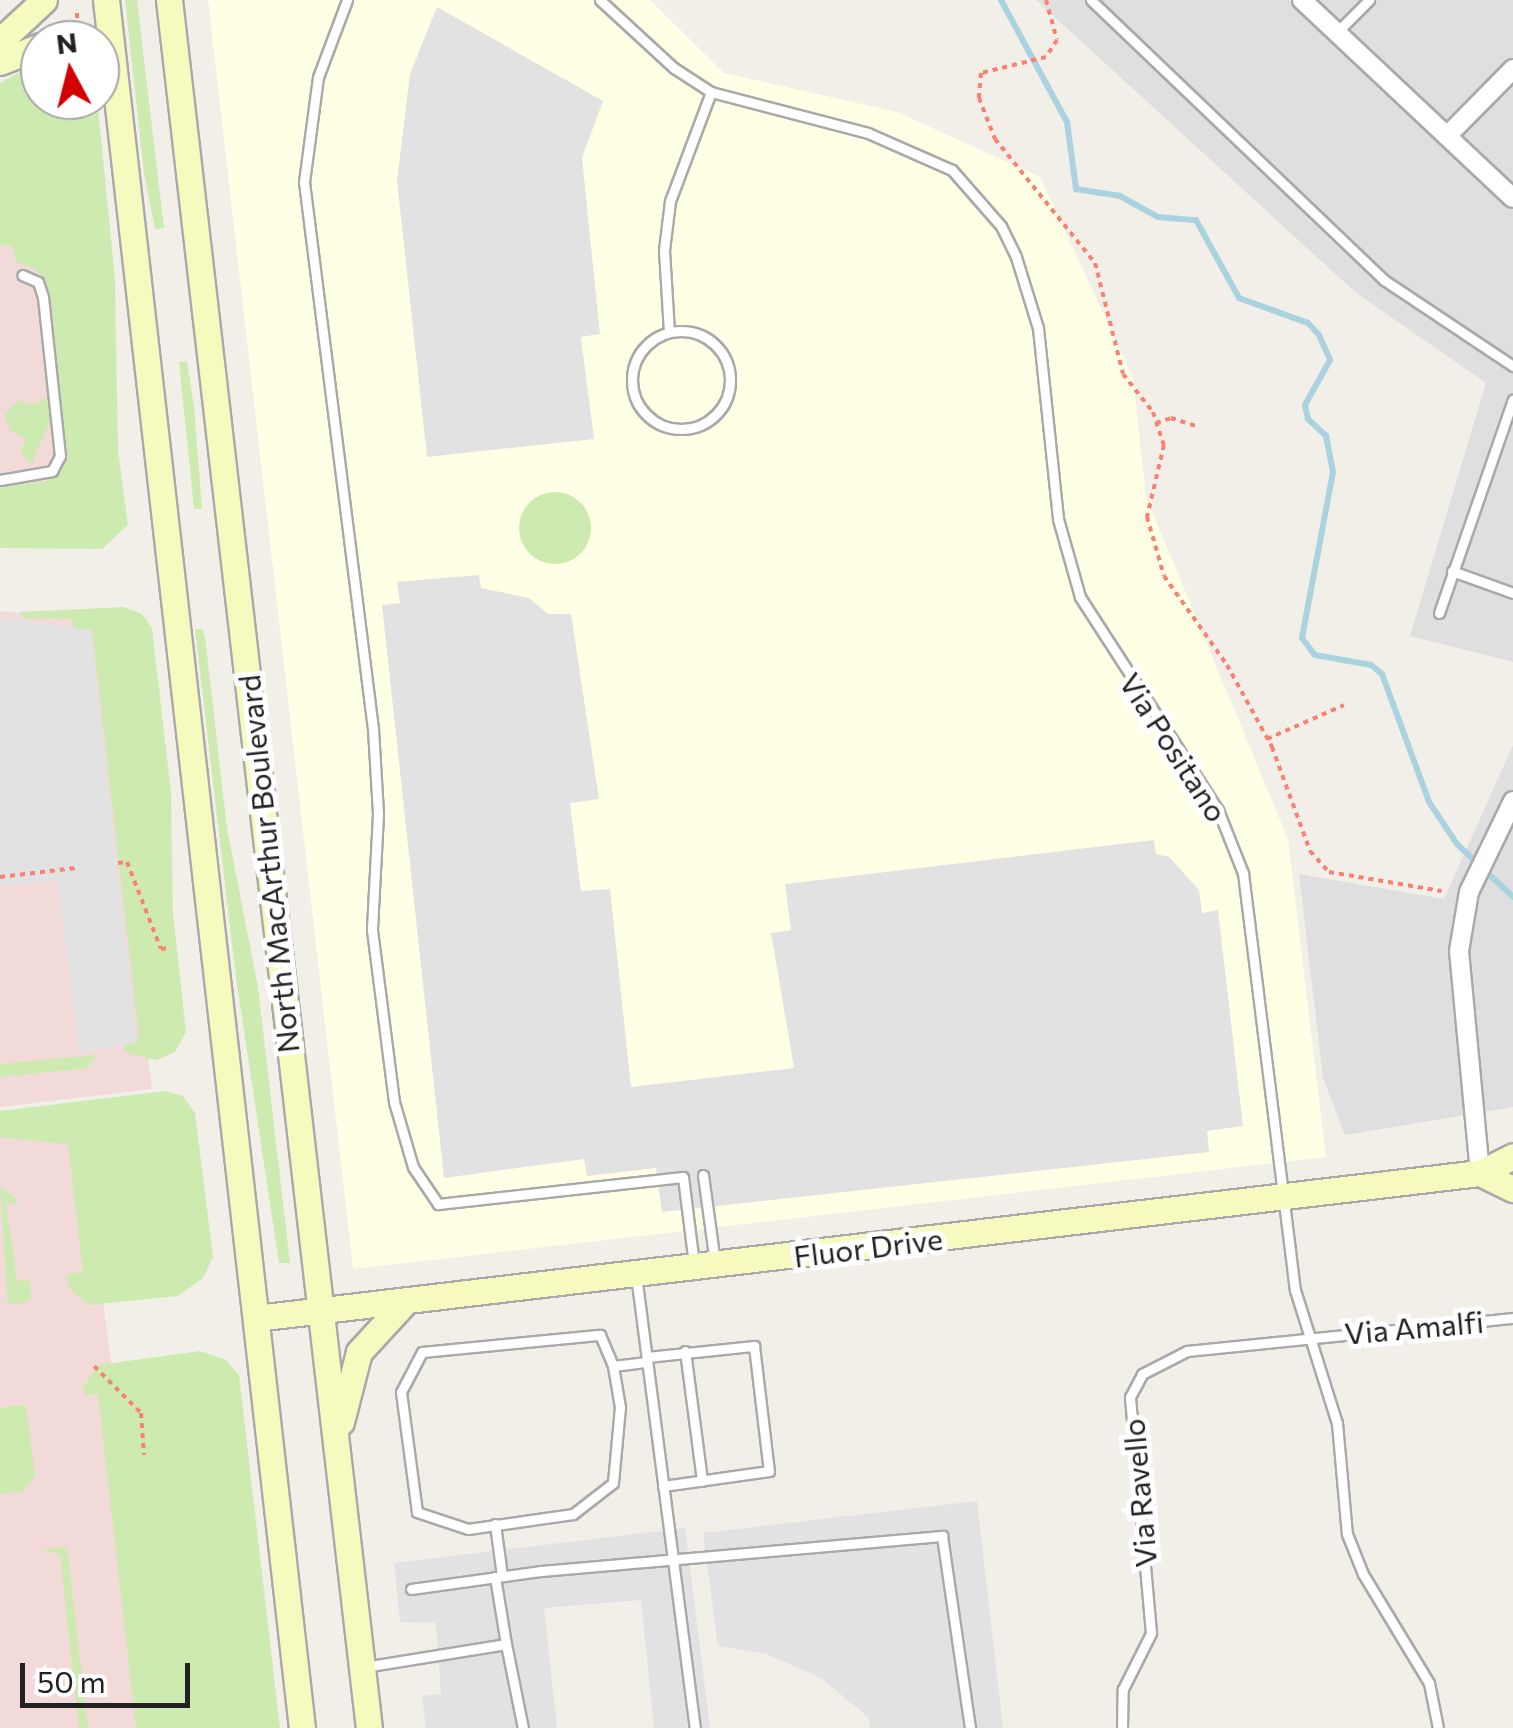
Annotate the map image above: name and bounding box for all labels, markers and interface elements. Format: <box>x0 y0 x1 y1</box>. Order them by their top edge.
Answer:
north arrow <box>20 20 120 120</box>
text: N <box>54 24 79 60</box>
street label: Via Positano <box>1113 666 1235 828</box>
street label: North MacArthur Boulevard <box>230 673 306 1055</box>
street label: Fluor Drive <box>792 1220 944 1274</box>
street label: Via Amalfi <box>1343 1303 1485 1351</box>
street label: Via Ravello <box>1115 1417 1163 1569</box>
scale bar <box>25 1643 195 1705</box>
text: 50 m <box>37 1662 106 1699</box>

